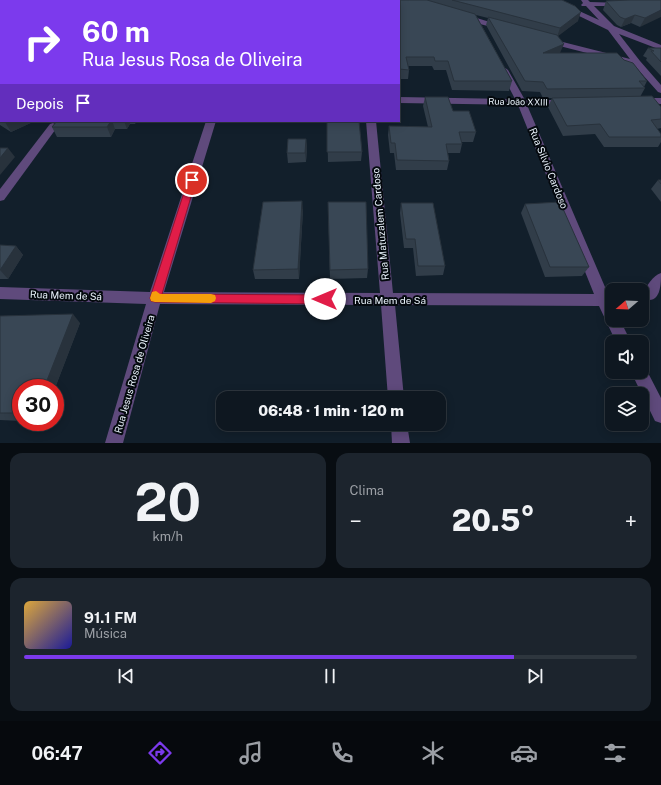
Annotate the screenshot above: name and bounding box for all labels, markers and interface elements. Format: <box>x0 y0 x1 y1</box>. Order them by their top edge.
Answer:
text: 60 m <box>82 15 150 48</box>
icon: right <box>16 16 68 68</box>
text: Rua Jesus Rosa de Oliveira <box>82 49 303 70</box>
icon: arrive <box>72 92 94 114</box>
text: Depois <box>16 95 64 112</box>
street label: Rua João XXIII <box>488 95 548 108</box>
street label: Rua Silvio Cardoso <box>527 126 571 211</box>
pin <box>175 163 209 197</box>
street label: Rua Matuzalem Cardoso <box>369 167 391 281</box>
icon: arrive <box>181 169 203 191</box>
position arrow <box>304 278 346 320</box>
north arrow <box>605 283 649 327</box>
map controls <box>605 283 649 431</box>
street label: Rua Mem de Sá <box>30 288 102 302</box>
street label: Rua Mem de Sá <box>354 294 426 306</box>
street label: Rua Jesus Rosa de Oliveira <box>111 313 157 435</box>
button: sound <box>605 335 649 379</box>
speed limit sign: 30 <box>12 379 64 431</box>
button: layers <box>605 387 649 431</box>
text: 06:48 · 1 min · 120 m <box>258 402 404 419</box>
text: 20 <box>134 472 201 533</box>
text: Clima <box>350 483 384 498</box>
text: 20.5° <box>452 502 535 538</box>
text: − <box>350 508 362 534</box>
text: + <box>625 508 637 534</box>
text: km/h <box>152 529 183 544</box>
text: 91.1 FM <box>84 609 137 626</box>
text: Música <box>84 626 127 641</box>
icon: previous <box>115 665 137 687</box>
icon: pause <box>319 665 341 687</box>
icon: next <box>524 665 546 687</box>
icon: directions <box>146 739 174 767</box>
icon: music <box>237 739 265 767</box>
icon: phone <box>328 739 356 767</box>
icon: climate <box>419 739 447 767</box>
icon: car <box>510 739 538 767</box>
icon: filters <box>601 739 629 767</box>
text: 06:47 <box>32 743 83 764</box>

